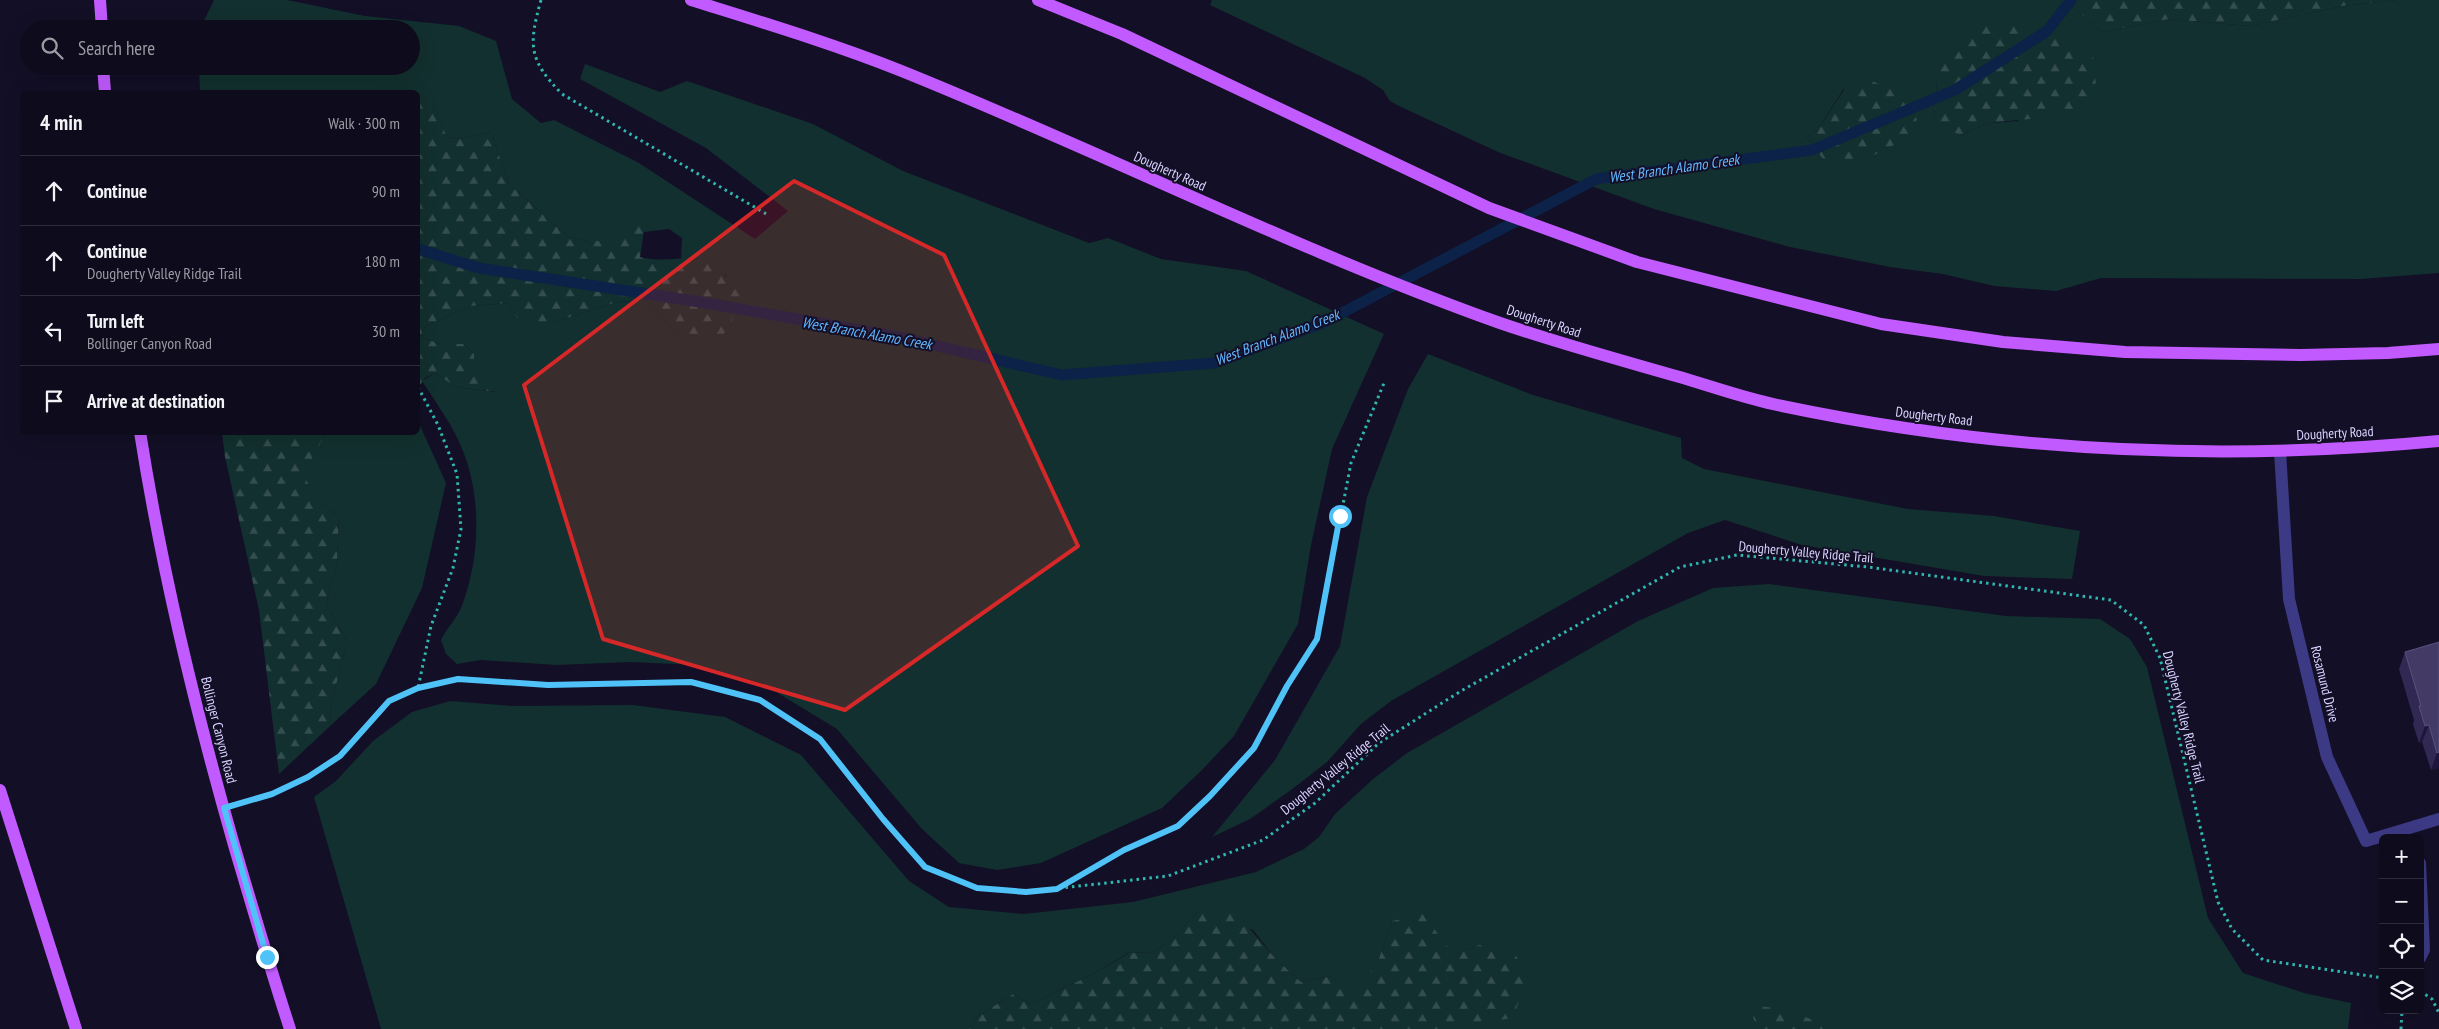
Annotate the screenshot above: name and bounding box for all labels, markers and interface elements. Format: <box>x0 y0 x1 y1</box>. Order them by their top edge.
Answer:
search box <box>20 20 420 75</box>
icon: search <box>38 34 66 62</box>
text: Search here <box>78 36 155 60</box>
text: 4 min <box>40 109 82 136</box>
text: Walk · 300 m <box>328 113 400 133</box>
street label: Dougherty Road <box>1131 147 1209 195</box>
water label: West Branch Alamo Creek <box>1608 149 1743 187</box>
icon: ahead <box>40 177 68 205</box>
text: Continue <box>87 179 147 203</box>
text: 90 m <box>372 181 400 201</box>
text: Continue <box>87 239 147 263</box>
icon: ahead <box>40 247 68 275</box>
text: 180 m <box>365 251 400 271</box>
text: Dougherty Valley Ridge Trail <box>87 263 242 283</box>
street label: Dougherty Road <box>1505 301 1583 341</box>
water label: West Branch Alamo Creek <box>1212 304 1344 369</box>
text: Turn left <box>87 309 144 333</box>
water label: West Branch Alamo Creek <box>801 312 936 354</box>
icon: left <box>40 317 68 345</box>
text: 30 m <box>372 321 400 341</box>
text: Bollinger Canyon Road <box>87 333 212 353</box>
icon: arrive <box>40 387 68 415</box>
text: Arrive at destination <box>87 389 225 413</box>
street label: Dougherty Road <box>1895 402 1973 430</box>
street label: Dougherty Road <box>2296 422 2374 444</box>
route start <box>1329 505 1352 528</box>
street label: Dougherty Valley Ridge Trail <box>1738 537 1875 567</box>
street label: Rosamund Drive <box>2307 644 2343 724</box>
street label: Dougherty Valley Ridge Trail <box>2159 649 2209 786</box>
street label: Bollinger Canyon Road <box>197 675 241 785</box>
street label: Dougherty Valley Ridge Trail <box>1277 719 1394 819</box>
map controls <box>2379 834 2424 1014</box>
button: + <box>2379 834 2424 879</box>
button: − <box>2379 879 2424 924</box>
button: locate <box>2379 924 2424 969</box>
route end <box>256 946 279 969</box>
button: layers <box>2379 969 2424 1014</box>

